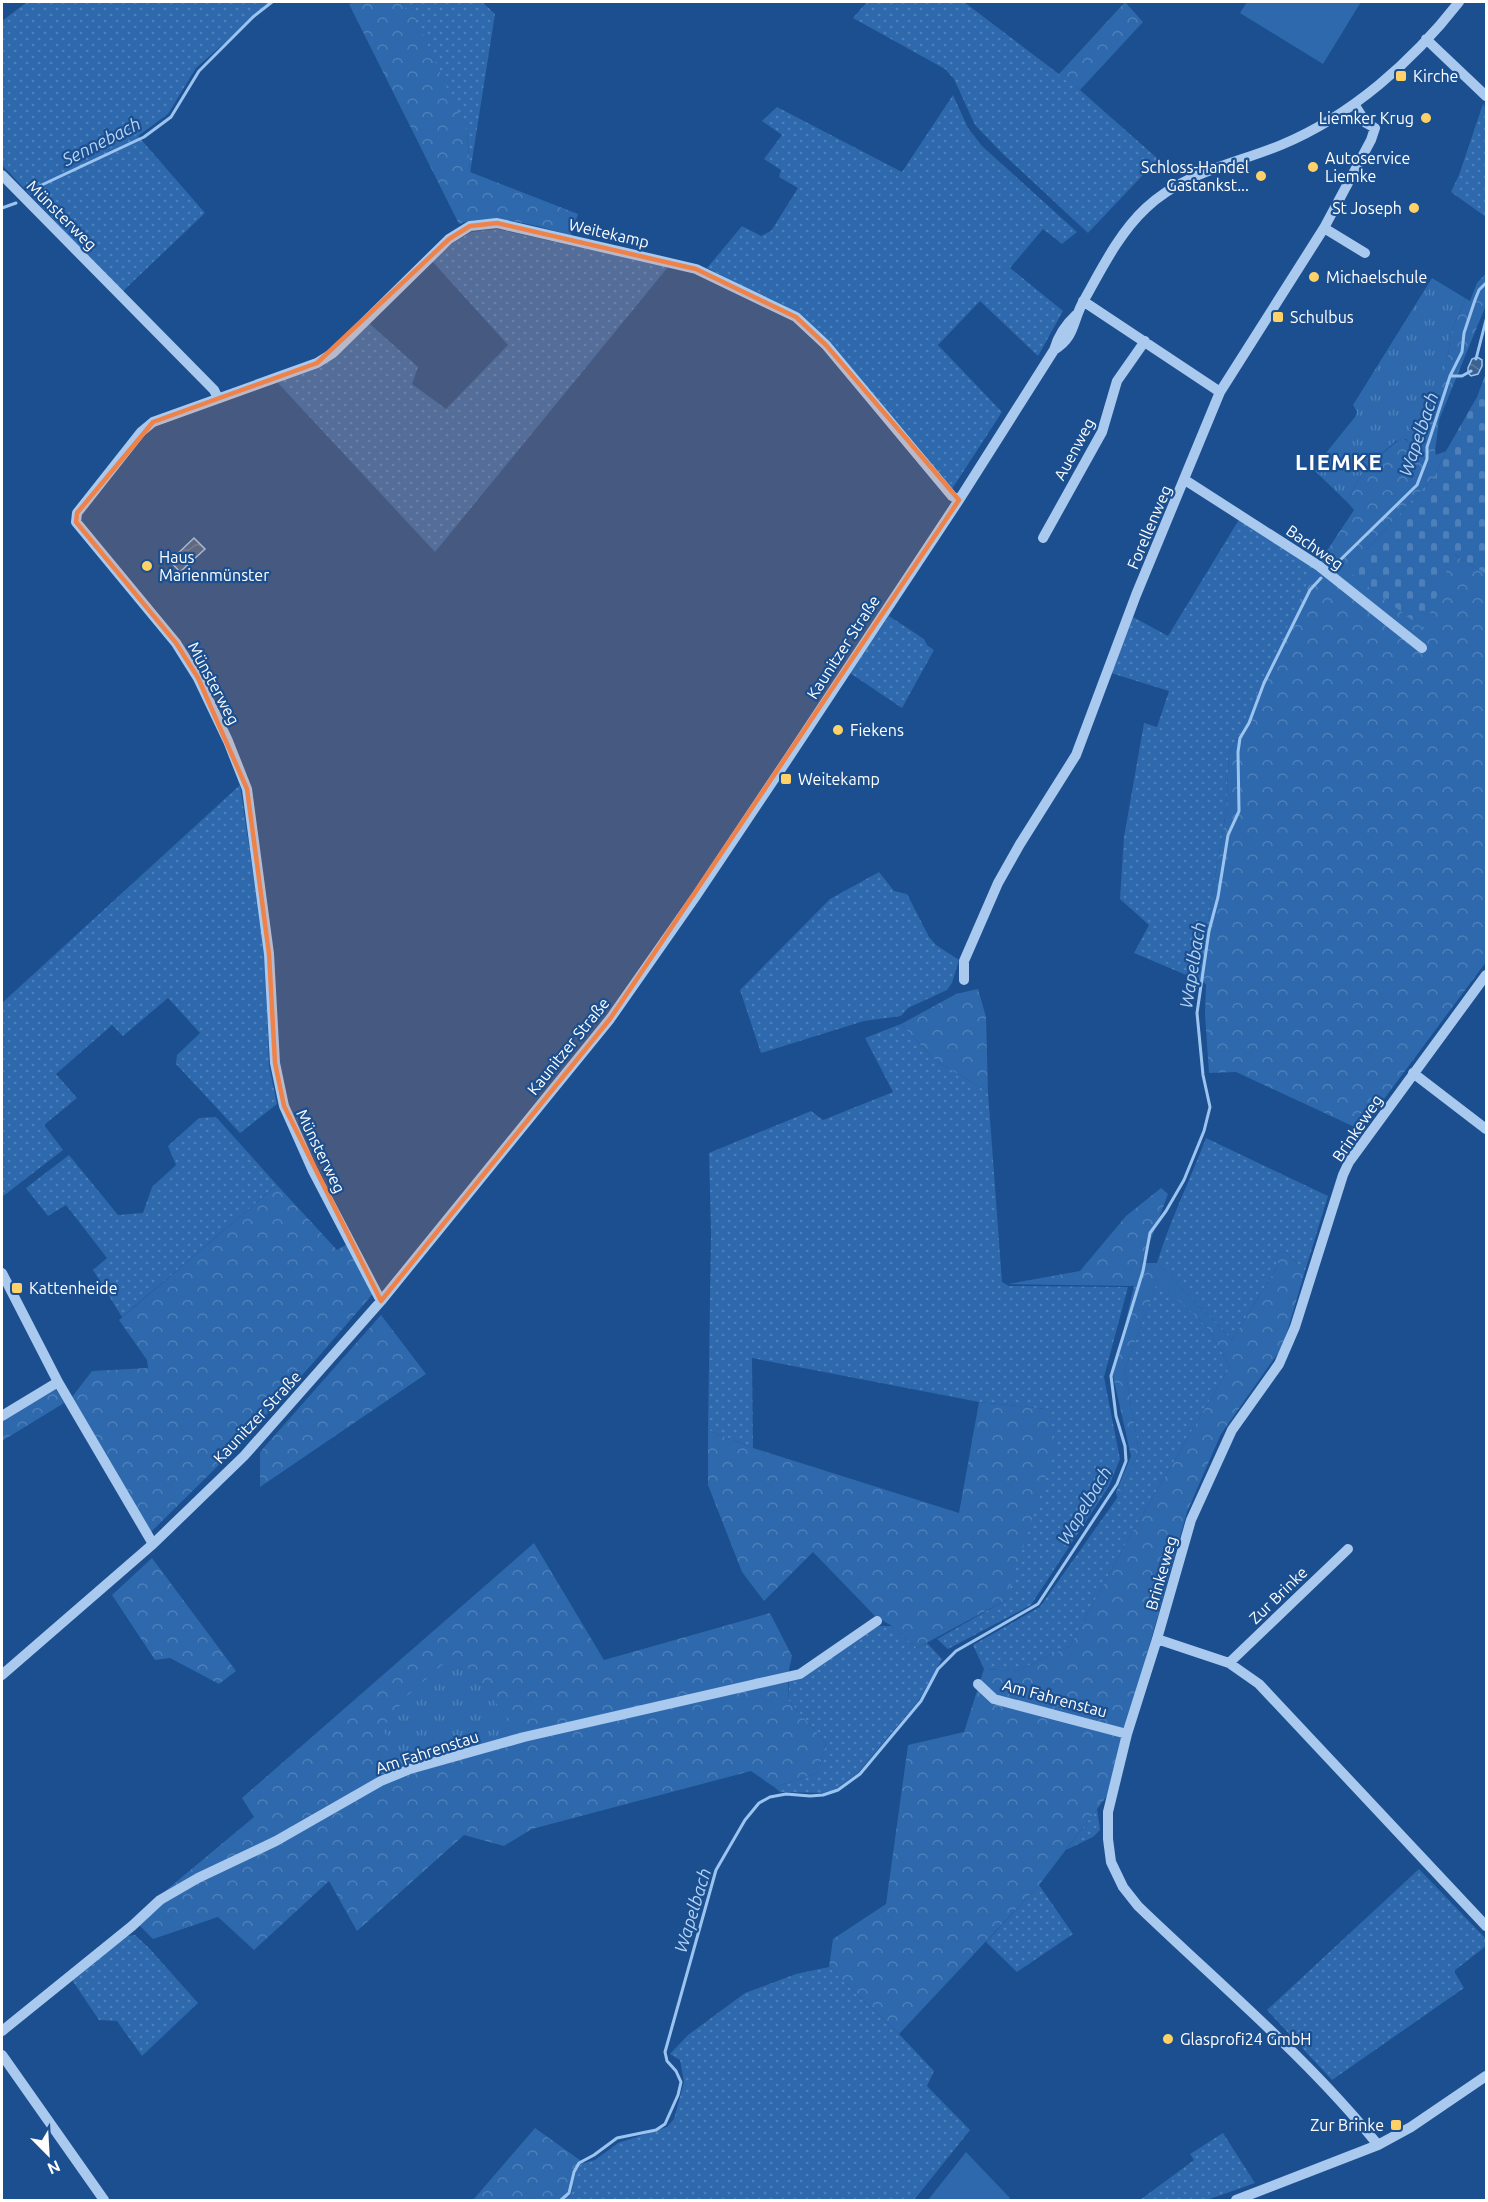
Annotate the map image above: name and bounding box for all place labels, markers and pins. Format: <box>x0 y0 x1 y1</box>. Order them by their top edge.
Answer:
place label: Kirche <box>1413 67 1458 85</box>
marker: Kirche <box>1394 69 1408 83</box>
place label: Liemker Krug <box>1319 109 1414 127</box>
marker: Liemker Krug <box>1419 111 1433 125</box>
place label: Autoservice Liemke <box>1325 149 1410 185</box>
place label: Schloss-Handel Gastankst... <box>1141 158 1249 194</box>
marker: Autoservice Liemke <box>1306 160 1320 174</box>
marker: Schloss-Handel Gastankst... <box>1254 169 1268 183</box>
place label: St Joseph <box>1332 199 1402 217</box>
marker: St Joseph <box>1407 201 1421 215</box>
place label: Michaelschule <box>1326 268 1427 286</box>
marker: Michaelschule <box>1307 270 1321 284</box>
place label: Schulbus <box>1290 308 1354 326</box>
marker: Schulbus <box>1271 310 1285 324</box>
place label: Haus Marienmünster <box>159 548 269 584</box>
marker: Haus Marienmünster <box>140 559 154 573</box>
place label: Fiekens <box>850 721 904 739</box>
marker: Fiekens <box>831 723 845 737</box>
place label: Weitekamp <box>798 770 880 788</box>
marker: Weitekamp <box>779 772 793 786</box>
place label: Kattenheide <box>29 1279 118 1297</box>
marker: Kattenheide <box>10 1281 24 1295</box>
place label: Glasprofi24 GmbH <box>1180 2030 1311 2048</box>
marker: Glasprofi24 GmbH <box>1161 2032 1175 2046</box>
place label: Zur Brinke <box>1310 2116 1384 2134</box>
marker: Zur Brinke <box>1389 2118 1403 2132</box>

